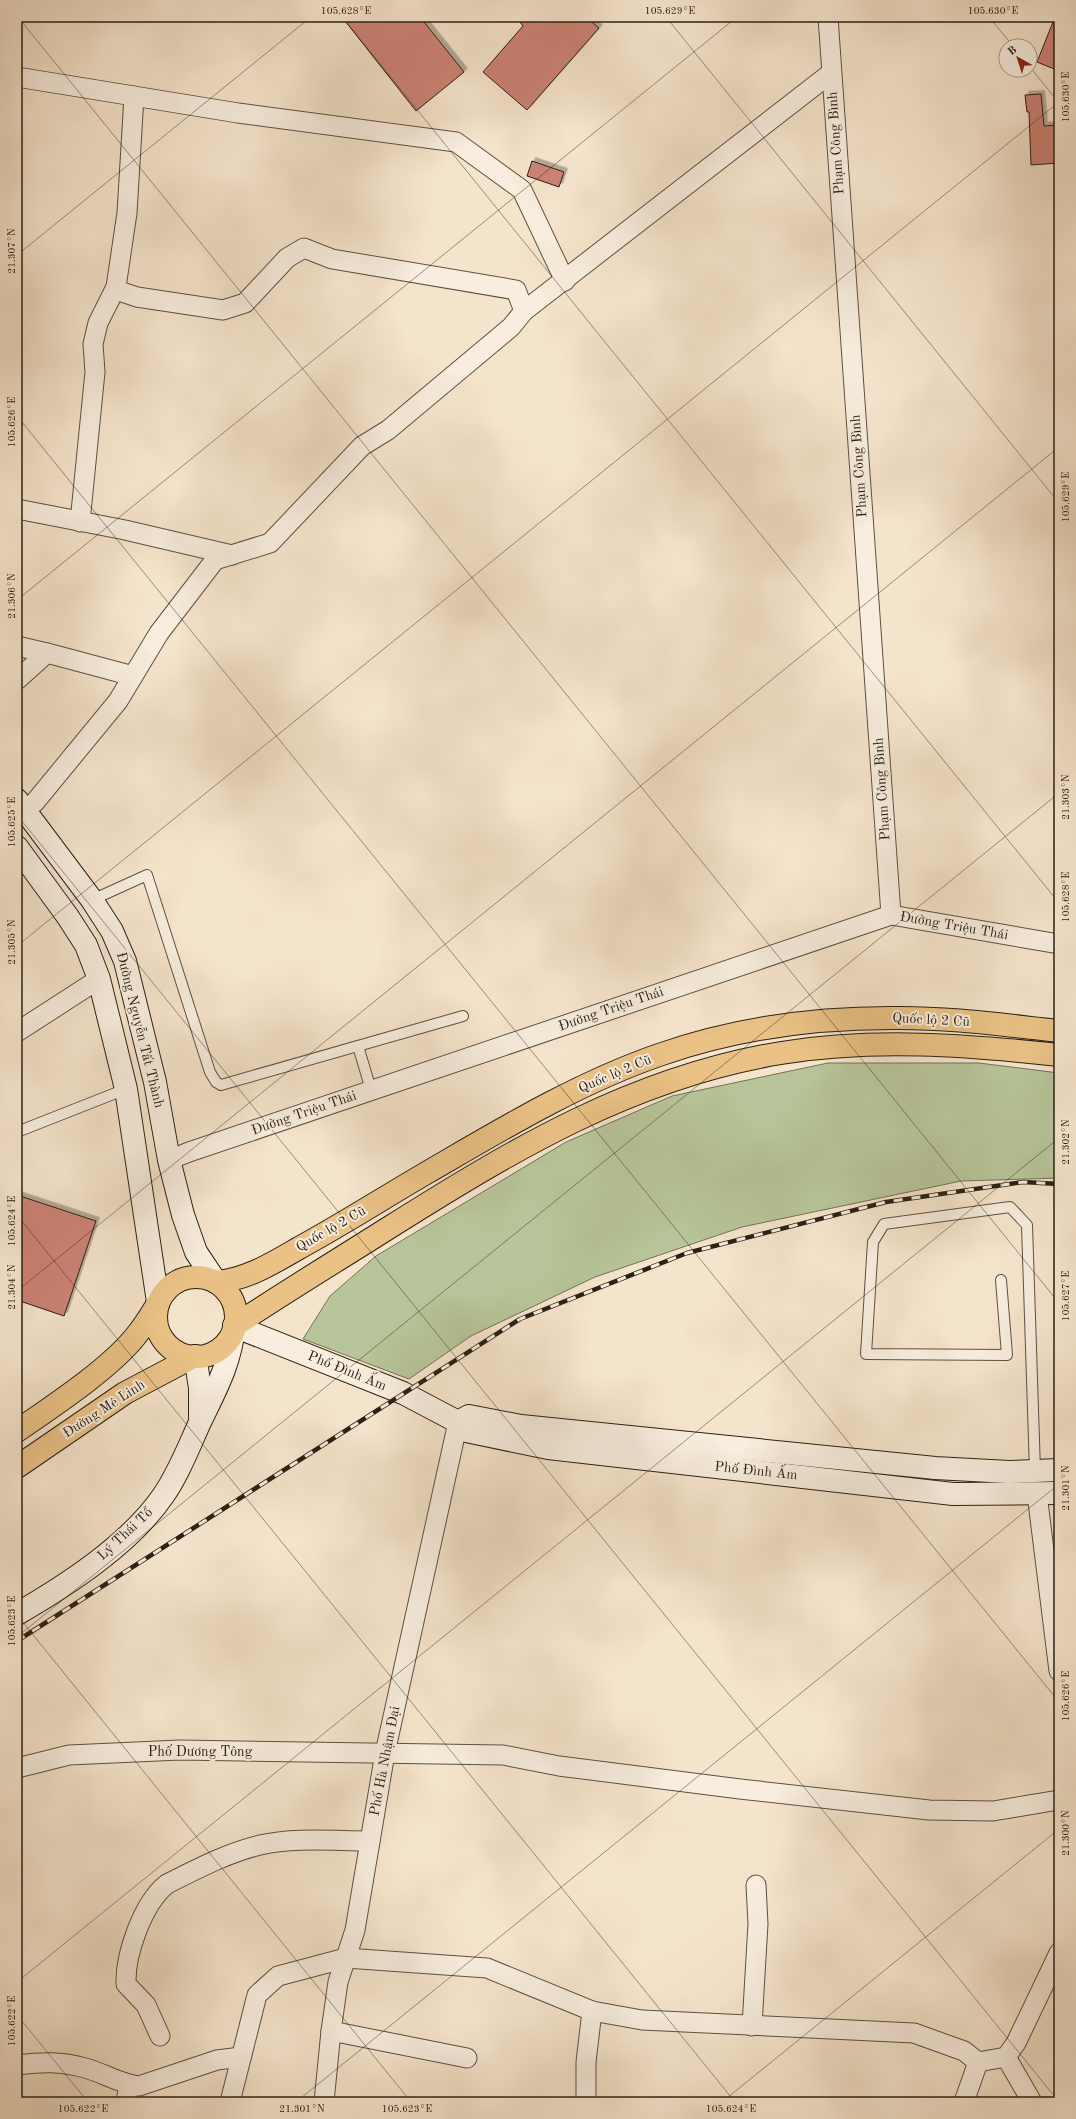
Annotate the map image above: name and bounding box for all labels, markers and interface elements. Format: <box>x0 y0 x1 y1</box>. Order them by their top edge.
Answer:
text: 105.628°E <box>321 6 371 16</box>
text: 105.629°E <box>645 6 695 16</box>
text: 105.630°E <box>968 6 1018 16</box>
north arrow <box>998 38 1038 78</box>
text: B <box>1006 45 1019 58</box>
text: 105.630°E <box>1061 72 1071 122</box>
street label: Phạm Công Bình <box>825 91 847 195</box>
text: 21.307°N <box>7 228 17 274</box>
text: 105.626°E <box>7 397 17 447</box>
street label: Phạm Công Bình <box>848 414 870 518</box>
text: 105.629°E <box>1061 472 1071 522</box>
text: 21.306°N <box>7 573 17 619</box>
street label: Phạm Công Bình <box>871 737 893 841</box>
text: 21.303°N <box>1061 774 1071 820</box>
text: 105.625°E <box>7 797 17 847</box>
text: 105.628°E <box>1061 872 1071 922</box>
street label: Đường Triệu Thái <box>899 910 1010 942</box>
text: 21.305°N <box>7 919 17 965</box>
street label: Đường Nguyễn Tất Thành <box>114 950 167 1110</box>
street label: Đường Triệu Thái <box>557 984 665 1034</box>
street label: Quốc lộ 2 Cũ <box>892 1010 971 1029</box>
street label: Quốc lộ 2 Cũ <box>576 1051 654 1096</box>
street label: Đường Triệu Thái <box>250 1088 358 1138</box>
text: 21.302°N <box>1061 1119 1071 1165</box>
text: 105.624°E <box>7 1196 17 1246</box>
street label: Quốc lộ 2 Cũ <box>293 1202 369 1255</box>
text: 21.304°N <box>7 1264 17 1310</box>
text: 105.627°E <box>1061 1271 1071 1321</box>
street label: Phố Đình Ấm <box>306 1344 390 1393</box>
street label: Đường Mê Linh <box>61 1377 148 1441</box>
street label: Phố Đình Ấm <box>714 1455 799 1482</box>
text: 21.301°N <box>1061 1465 1071 1511</box>
street label: Lý Thái Tổ <box>93 1504 155 1563</box>
text: 105.623°E <box>7 1596 17 1646</box>
text: 105.626°E <box>1061 1671 1071 1721</box>
street label: Phố Hà Nhậm Đại <box>366 1704 403 1817</box>
street label: Phố Dương Tông <box>148 1744 253 1759</box>
text: 21.300°N <box>1061 1810 1071 1856</box>
text: 105.622°E <box>7 1996 17 2046</box>
text: 105.622°E <box>58 2104 108 2114</box>
text: 21.301°N <box>279 2104 325 2114</box>
text: 105.623°E <box>382 2104 432 2114</box>
text: 105.624°E <box>706 2104 756 2114</box>

